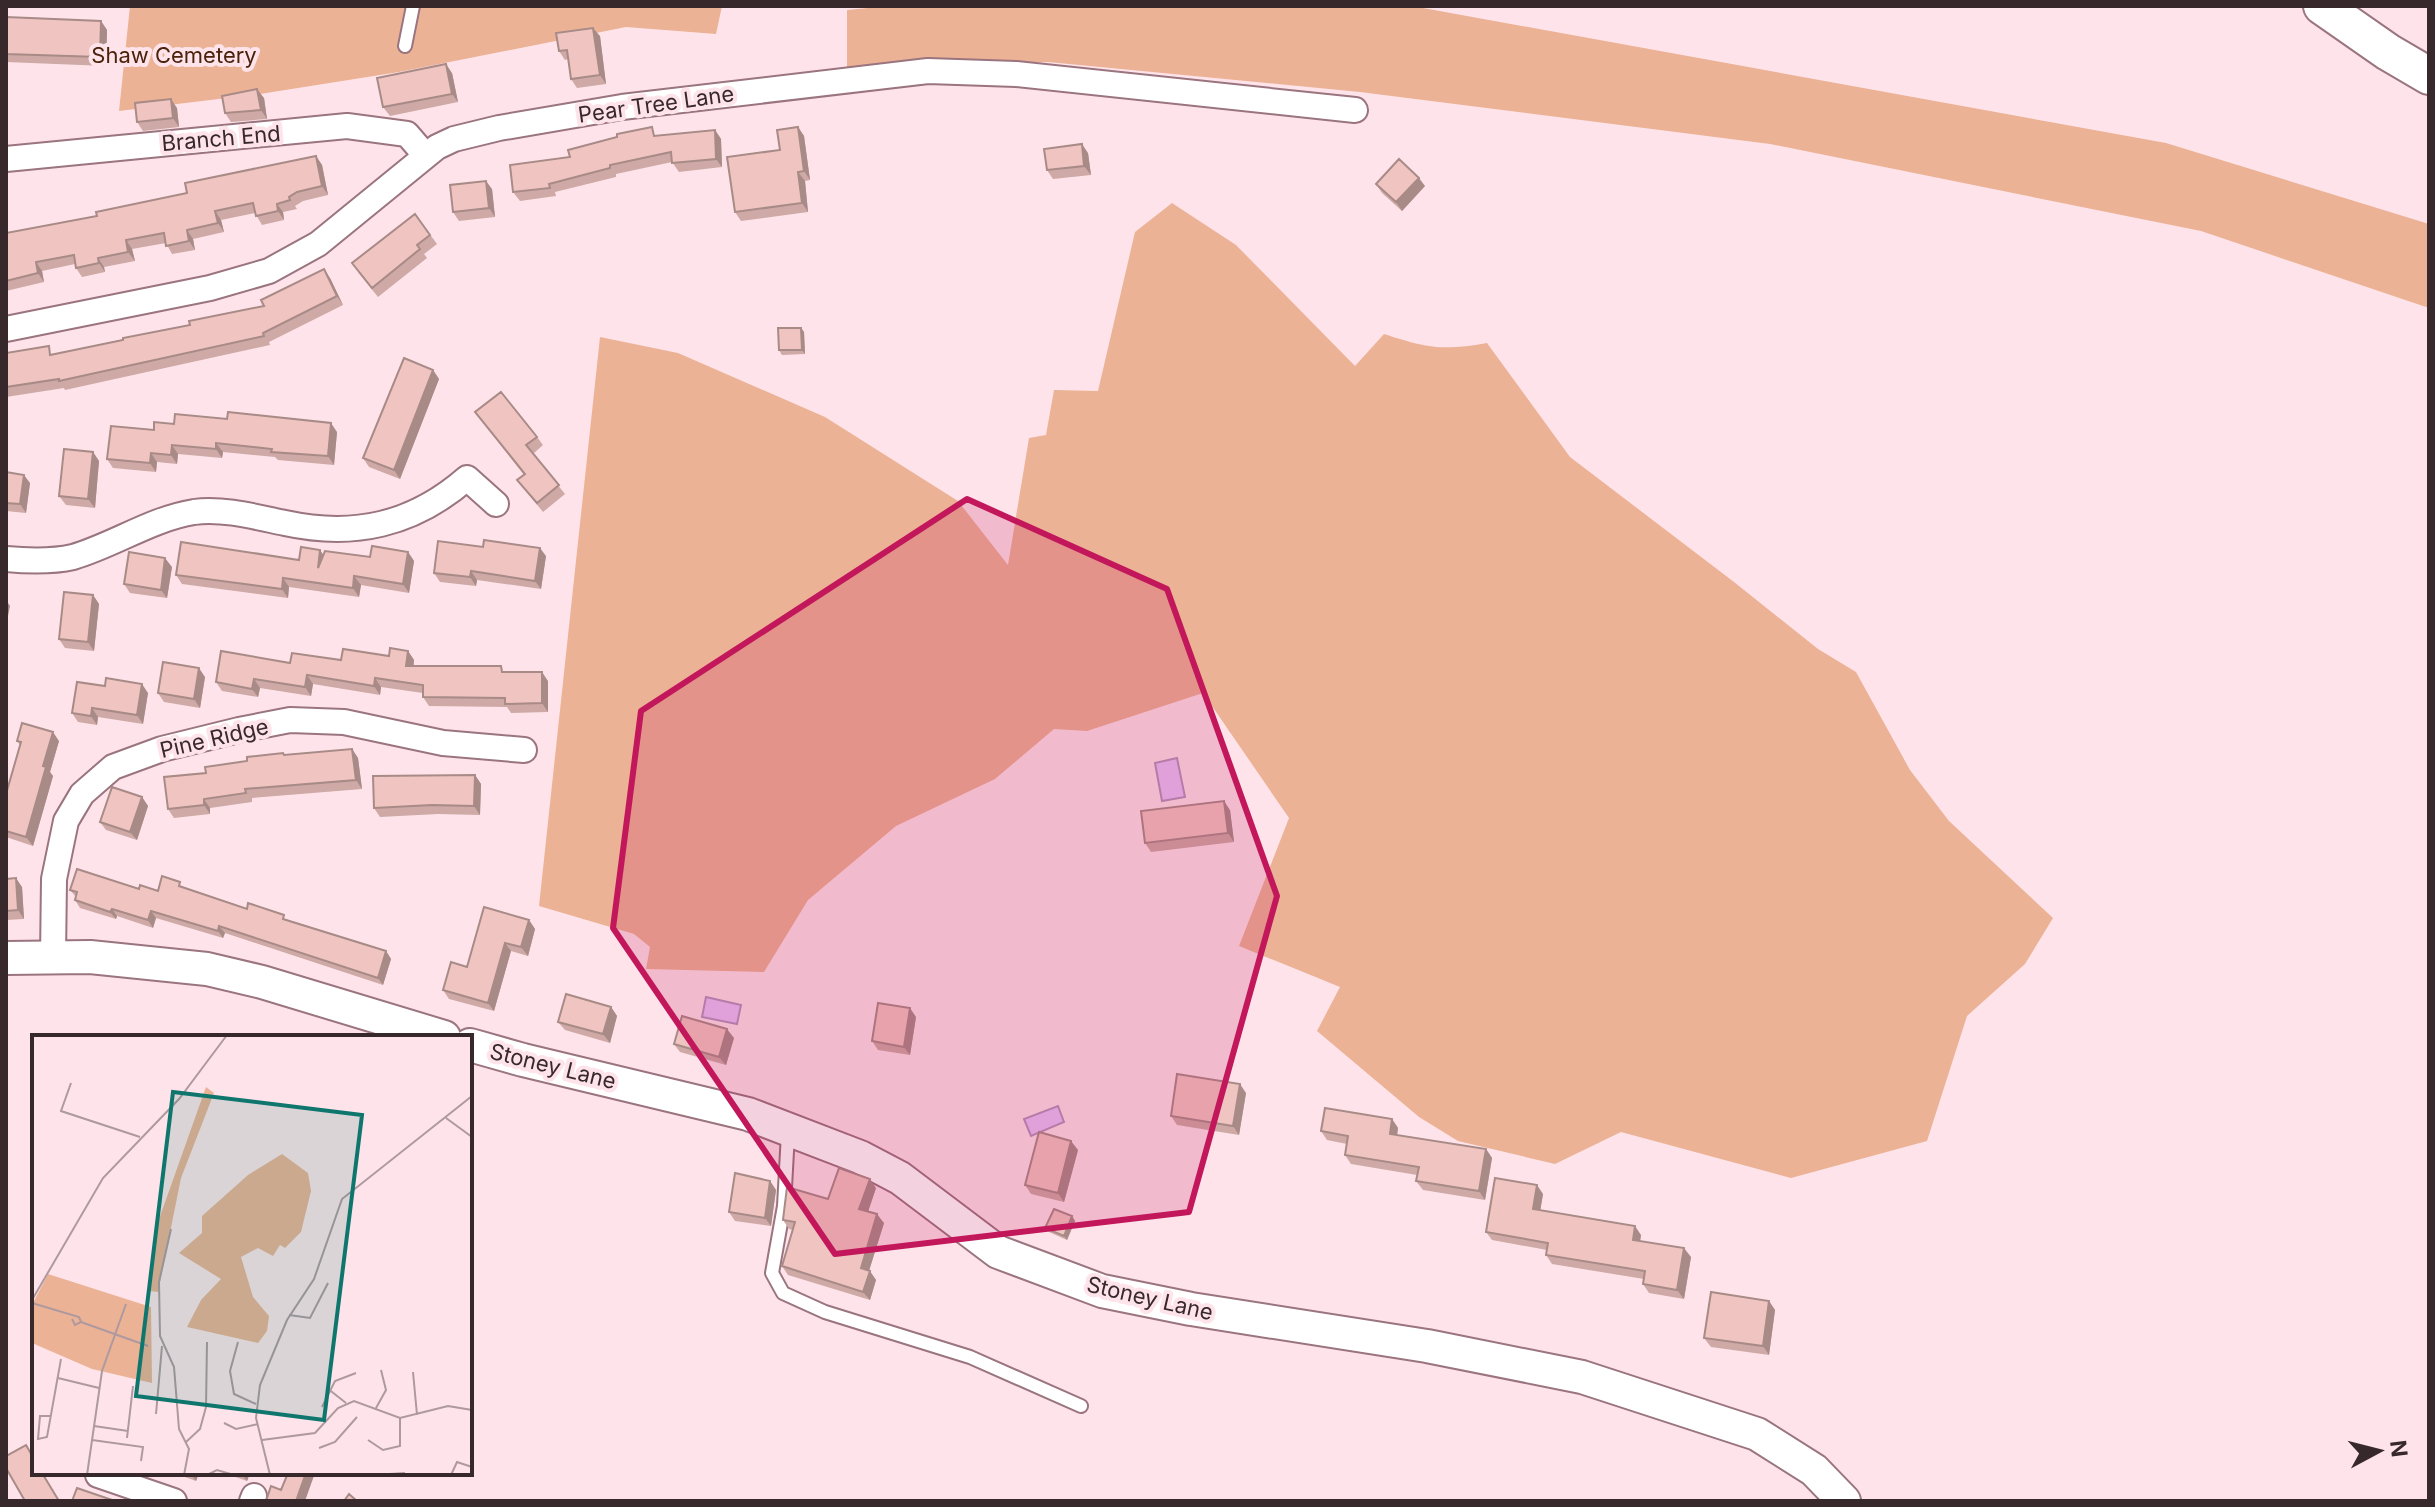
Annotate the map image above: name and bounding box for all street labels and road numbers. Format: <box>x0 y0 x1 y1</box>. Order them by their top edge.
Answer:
street label: Pear Tree Lane <box>576 80 736 128</box>
street label: Branch End <box>160 120 282 156</box>
street label: Pine Ridge <box>157 713 271 763</box>
street label: Stoney Lane <box>487 1038 619 1094</box>
street label: Stoney Lane <box>1084 1271 1216 1325</box>

